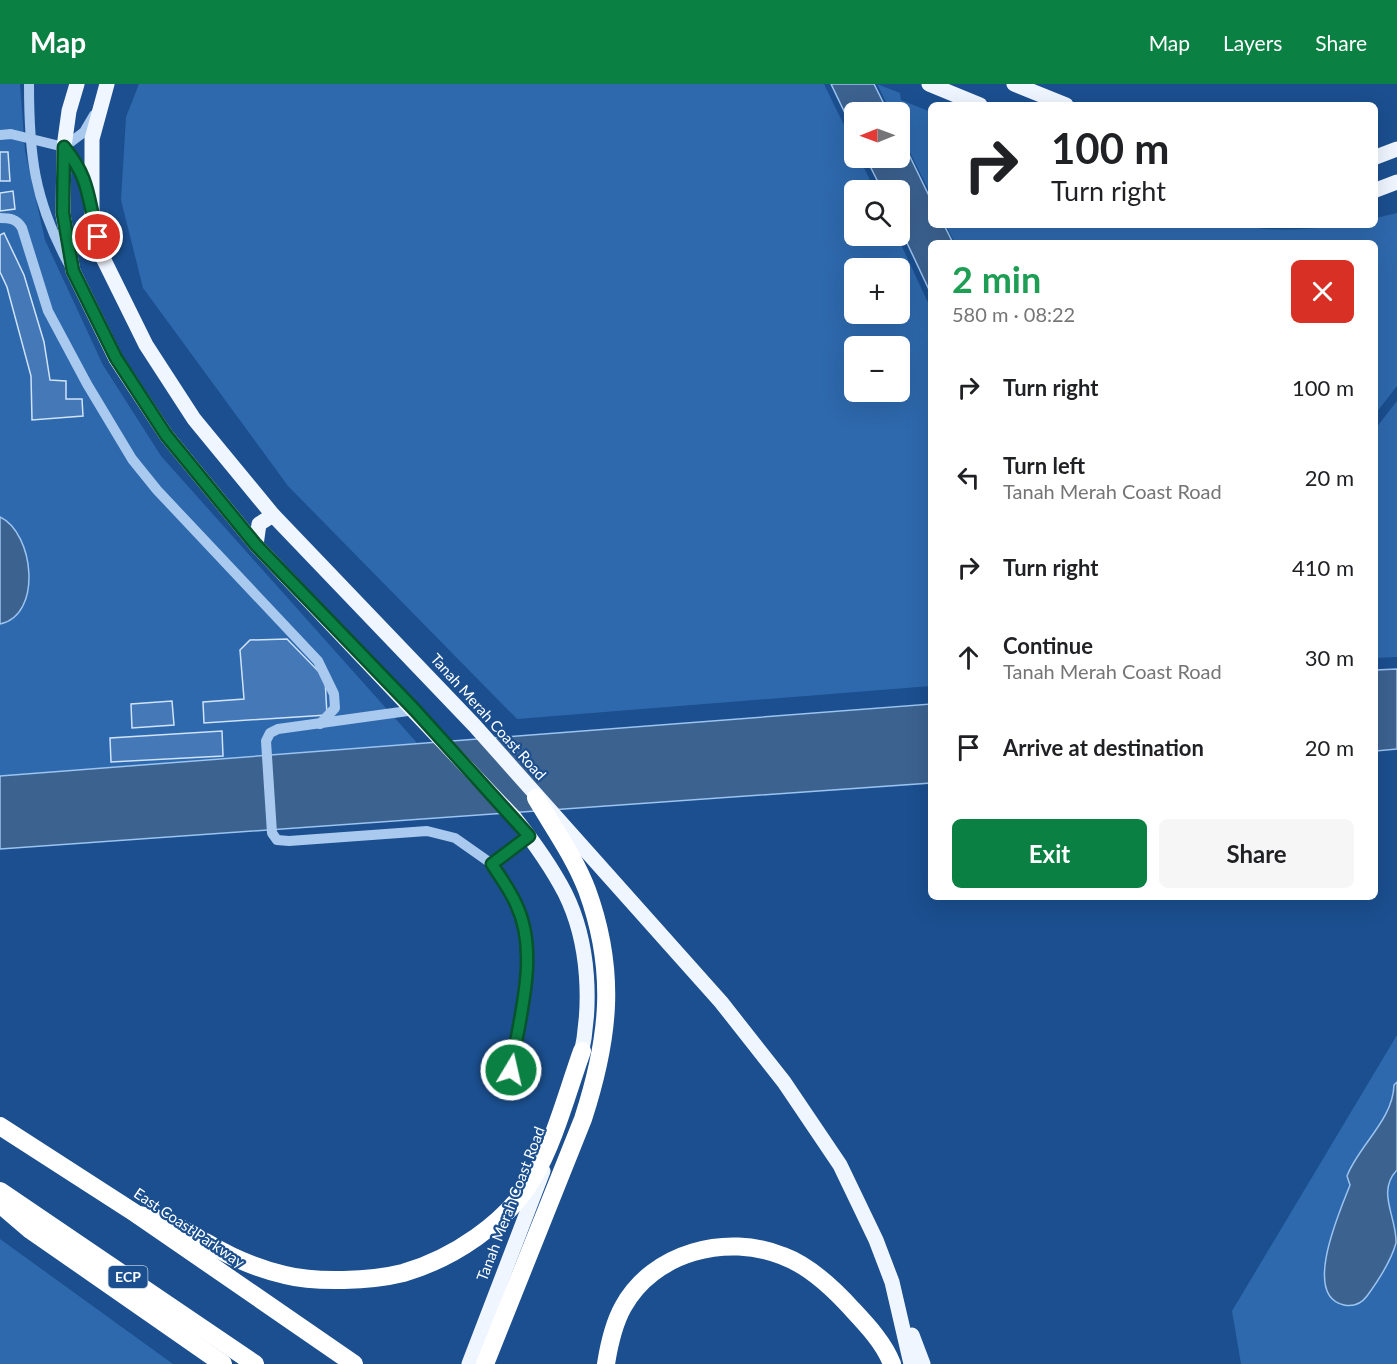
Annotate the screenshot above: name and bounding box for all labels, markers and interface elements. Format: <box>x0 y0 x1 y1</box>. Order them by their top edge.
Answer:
text: Map <box>30 25 86 59</box>
text: Map <box>1149 30 1190 55</box>
text: Layers <box>1223 30 1282 55</box>
text: Share <box>1315 30 1367 55</box>
north arrow <box>844 102 910 168</box>
map controls <box>844 102 910 402</box>
text: 100 m <box>1051 123 1169 173</box>
icon: right <box>952 126 1030 204</box>
text: Turn right <box>1051 174 1166 207</box>
button: search <box>844 180 910 246</box>
pin <box>72 211 123 262</box>
icon: arrive <box>81 220 114 253</box>
text: 2 min <box>952 257 1041 301</box>
button: + <box>844 258 910 324</box>
button: close <box>1291 260 1354 323</box>
text: 580 m · 08:22 <box>952 302 1075 326</box>
button: − <box>844 336 910 402</box>
icon: right <box>952 371 985 404</box>
text: Turn right <box>1003 374 1098 401</box>
text: 100 m <box>1292 374 1354 401</box>
text: Turn left <box>1003 452 1085 479</box>
icon: left <box>952 461 985 494</box>
text: 20 m <box>1305 464 1354 491</box>
text: Tanah Merah Coast Road <box>1003 479 1222 503</box>
icon: right <box>952 551 985 584</box>
text: Turn right <box>1003 554 1098 581</box>
text: 410 m <box>1292 554 1354 581</box>
text: Continue <box>1003 632 1093 659</box>
icon: ahead <box>952 641 985 674</box>
text: 30 m <box>1305 644 1354 671</box>
street label: Tanah Merah Coast Road <box>427 649 550 783</box>
text: Tanah Merah Coast Road <box>1003 659 1222 683</box>
icon: arrive <box>952 731 985 764</box>
text: Arrive at destination <box>1003 734 1204 761</box>
text: 20 m <box>1305 734 1354 761</box>
button: Exit <box>952 819 1147 888</box>
button: Share <box>1159 819 1354 888</box>
position arrow <box>479 1038 543 1102</box>
street label: Tanah Merah Coast Road <box>472 1124 548 1283</box>
street label: East Coast Parkway <box>131 1184 248 1271</box>
road number: ECP <box>108 1266 148 1288</box>

